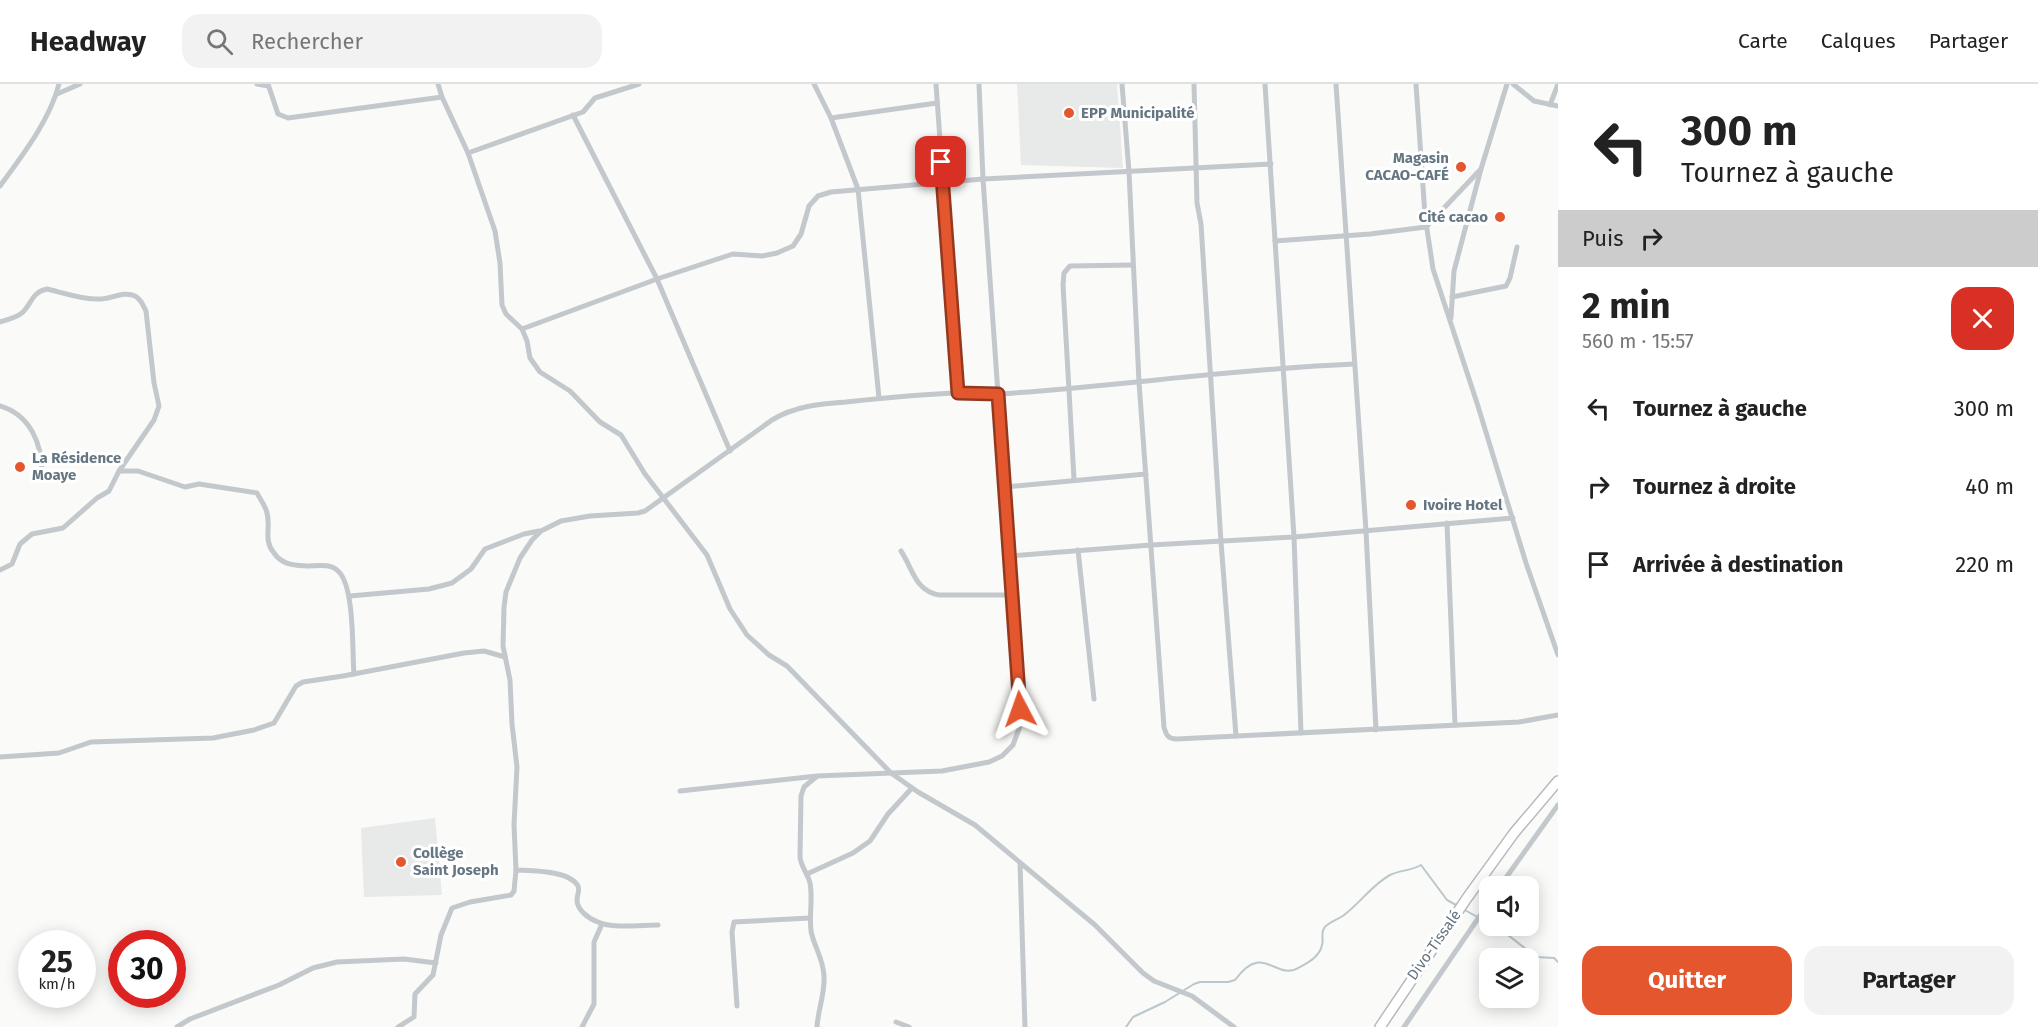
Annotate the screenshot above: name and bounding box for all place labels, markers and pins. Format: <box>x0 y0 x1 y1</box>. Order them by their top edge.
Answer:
place label: EPP Municipalité <box>1081 104 1194 122</box>
marker: EPP Municipalité <box>1062 106 1076 120</box>
pin <box>915 136 966 187</box>
place label: Magasin CACAO-CAFÉ <box>1365 149 1449 184</box>
marker: Magasin CACAO-CAFÉ <box>1454 160 1468 174</box>
place label: Cité cacao <box>1419 208 1488 226</box>
marker: Cité cacao <box>1493 210 1507 224</box>
place label: La Résidence Moaye <box>32 449 121 484</box>
marker: La Résidence Moaye <box>13 460 27 474</box>
place label: Ivoire Hotel <box>1423 496 1503 514</box>
marker: Ivoire Hotel <box>1404 498 1418 512</box>
place label: Collège Saint Joseph <box>413 844 499 879</box>
marker: Collège Saint Joseph <box>394 855 408 869</box>

